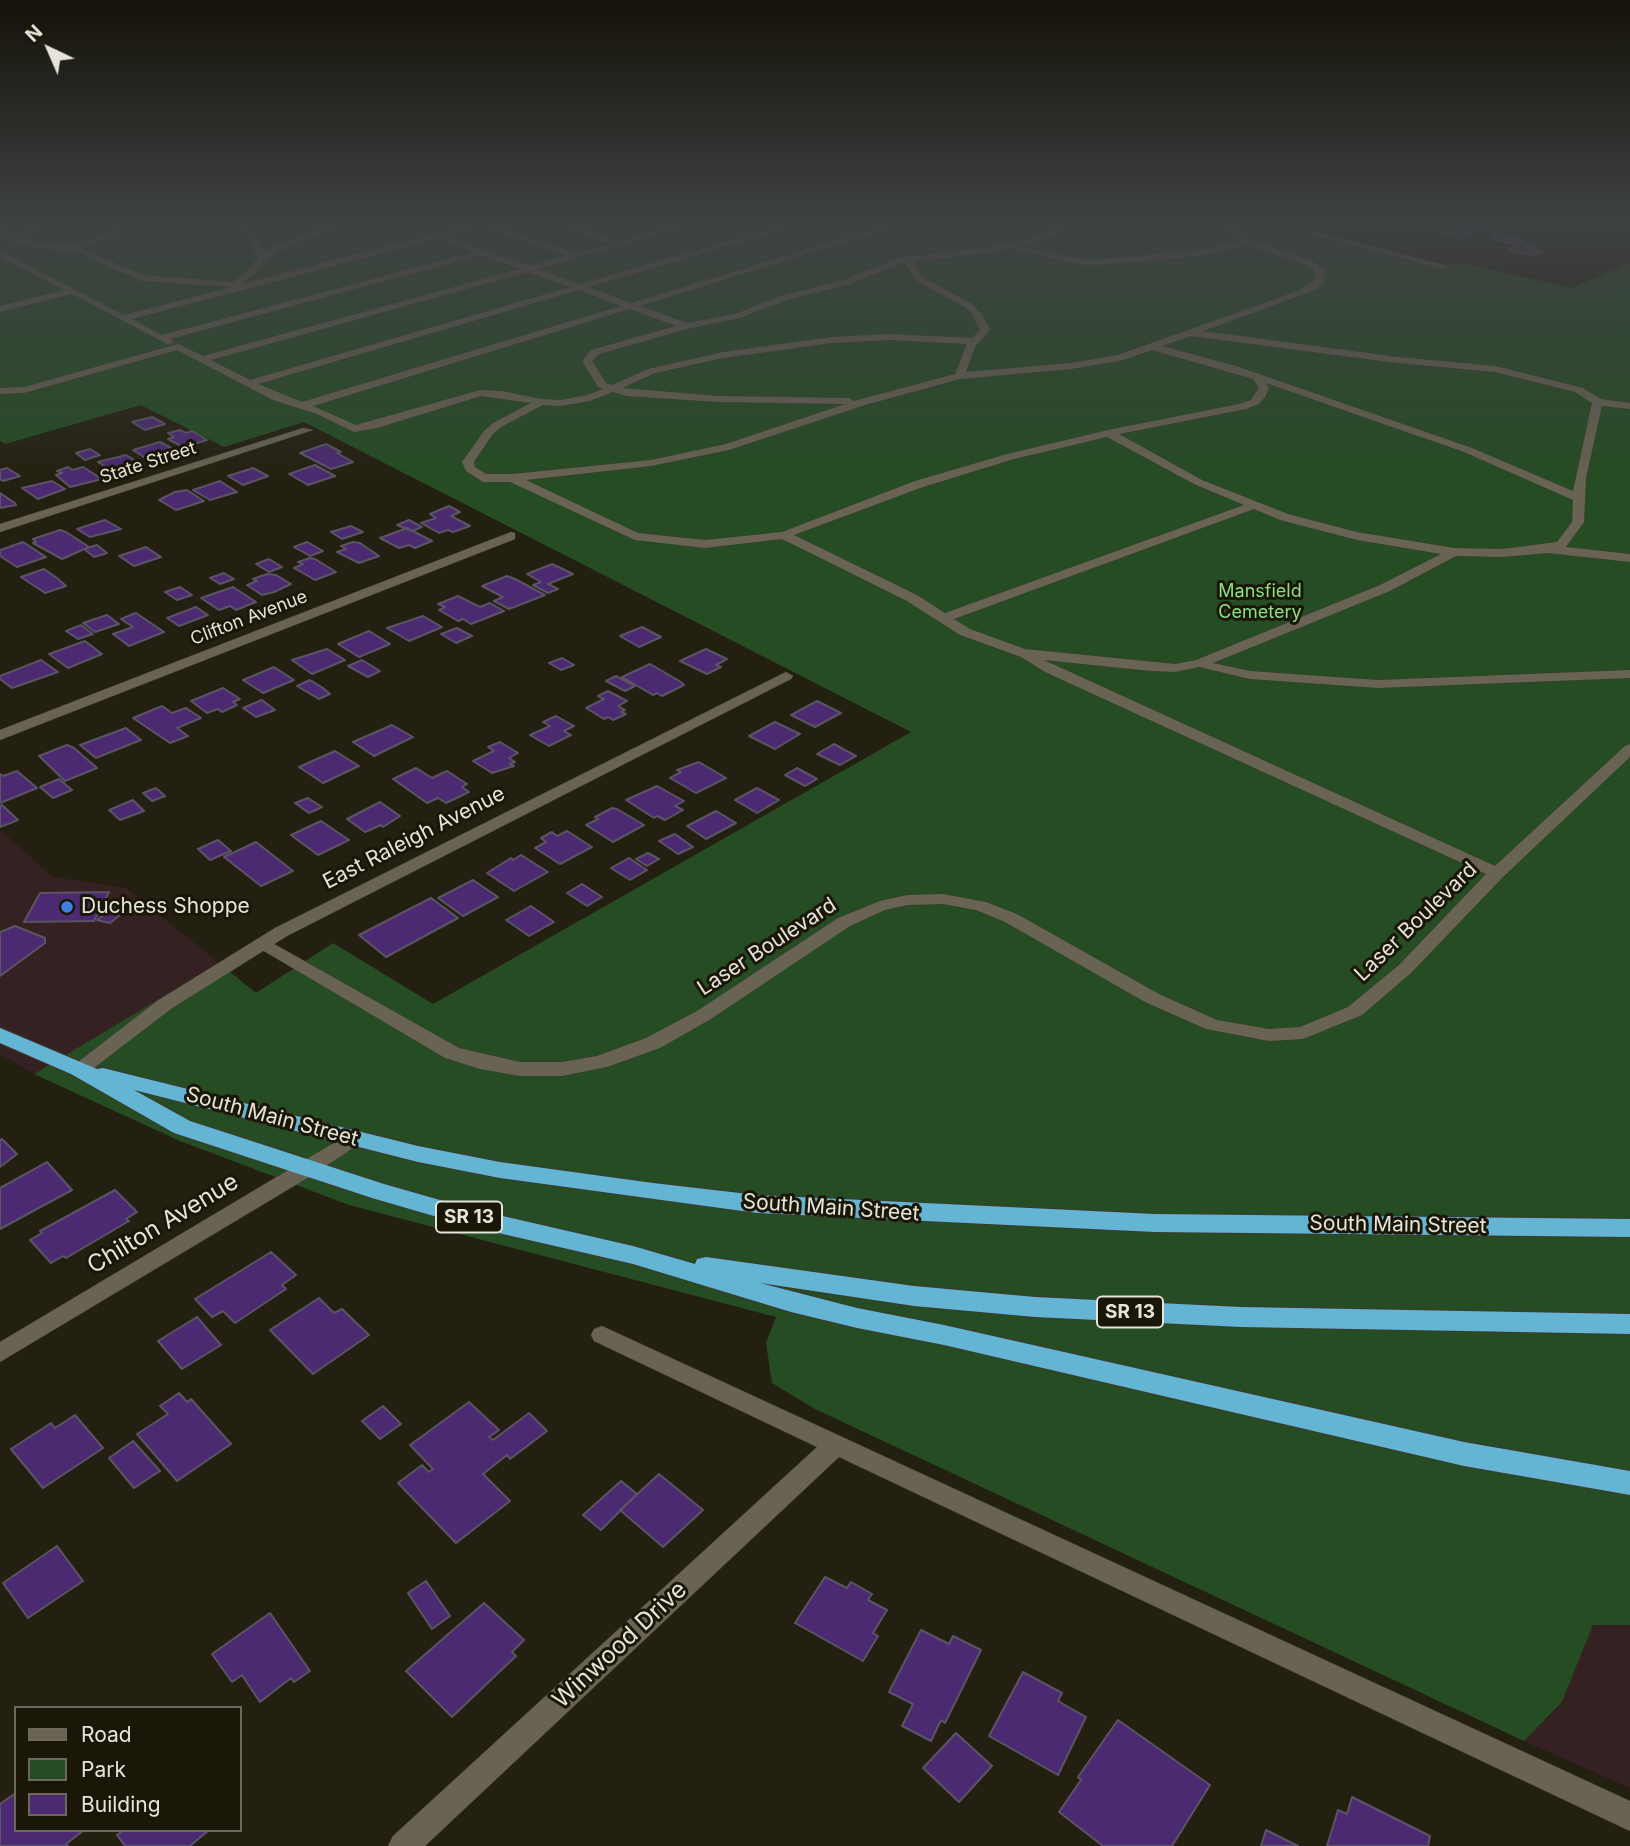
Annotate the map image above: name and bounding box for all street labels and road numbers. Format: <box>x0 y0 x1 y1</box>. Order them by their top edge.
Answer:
street label: State Street <box>97 437 199 489</box>
street label: Clifton Avenue <box>188 586 310 650</box>
street label: East Raleigh Avenue <box>319 781 509 895</box>
street label: Laser Boulevard <box>1350 857 1482 987</box>
street label: Laser Boulevard <box>693 893 841 1001</box>
street label: South Main Street <box>183 1082 361 1152</box>
street label: Chilton Avenue <box>82 1168 244 1280</box>
street label: South Main Street <box>742 1189 920 1227</box>
road number: SR 13 <box>436 1202 502 1232</box>
street label: South Main Street <box>1309 1211 1487 1239</box>
road number: SR 13 <box>1097 1296 1163 1328</box>
street label: Winwood Drive <box>547 1576 693 1714</box>

